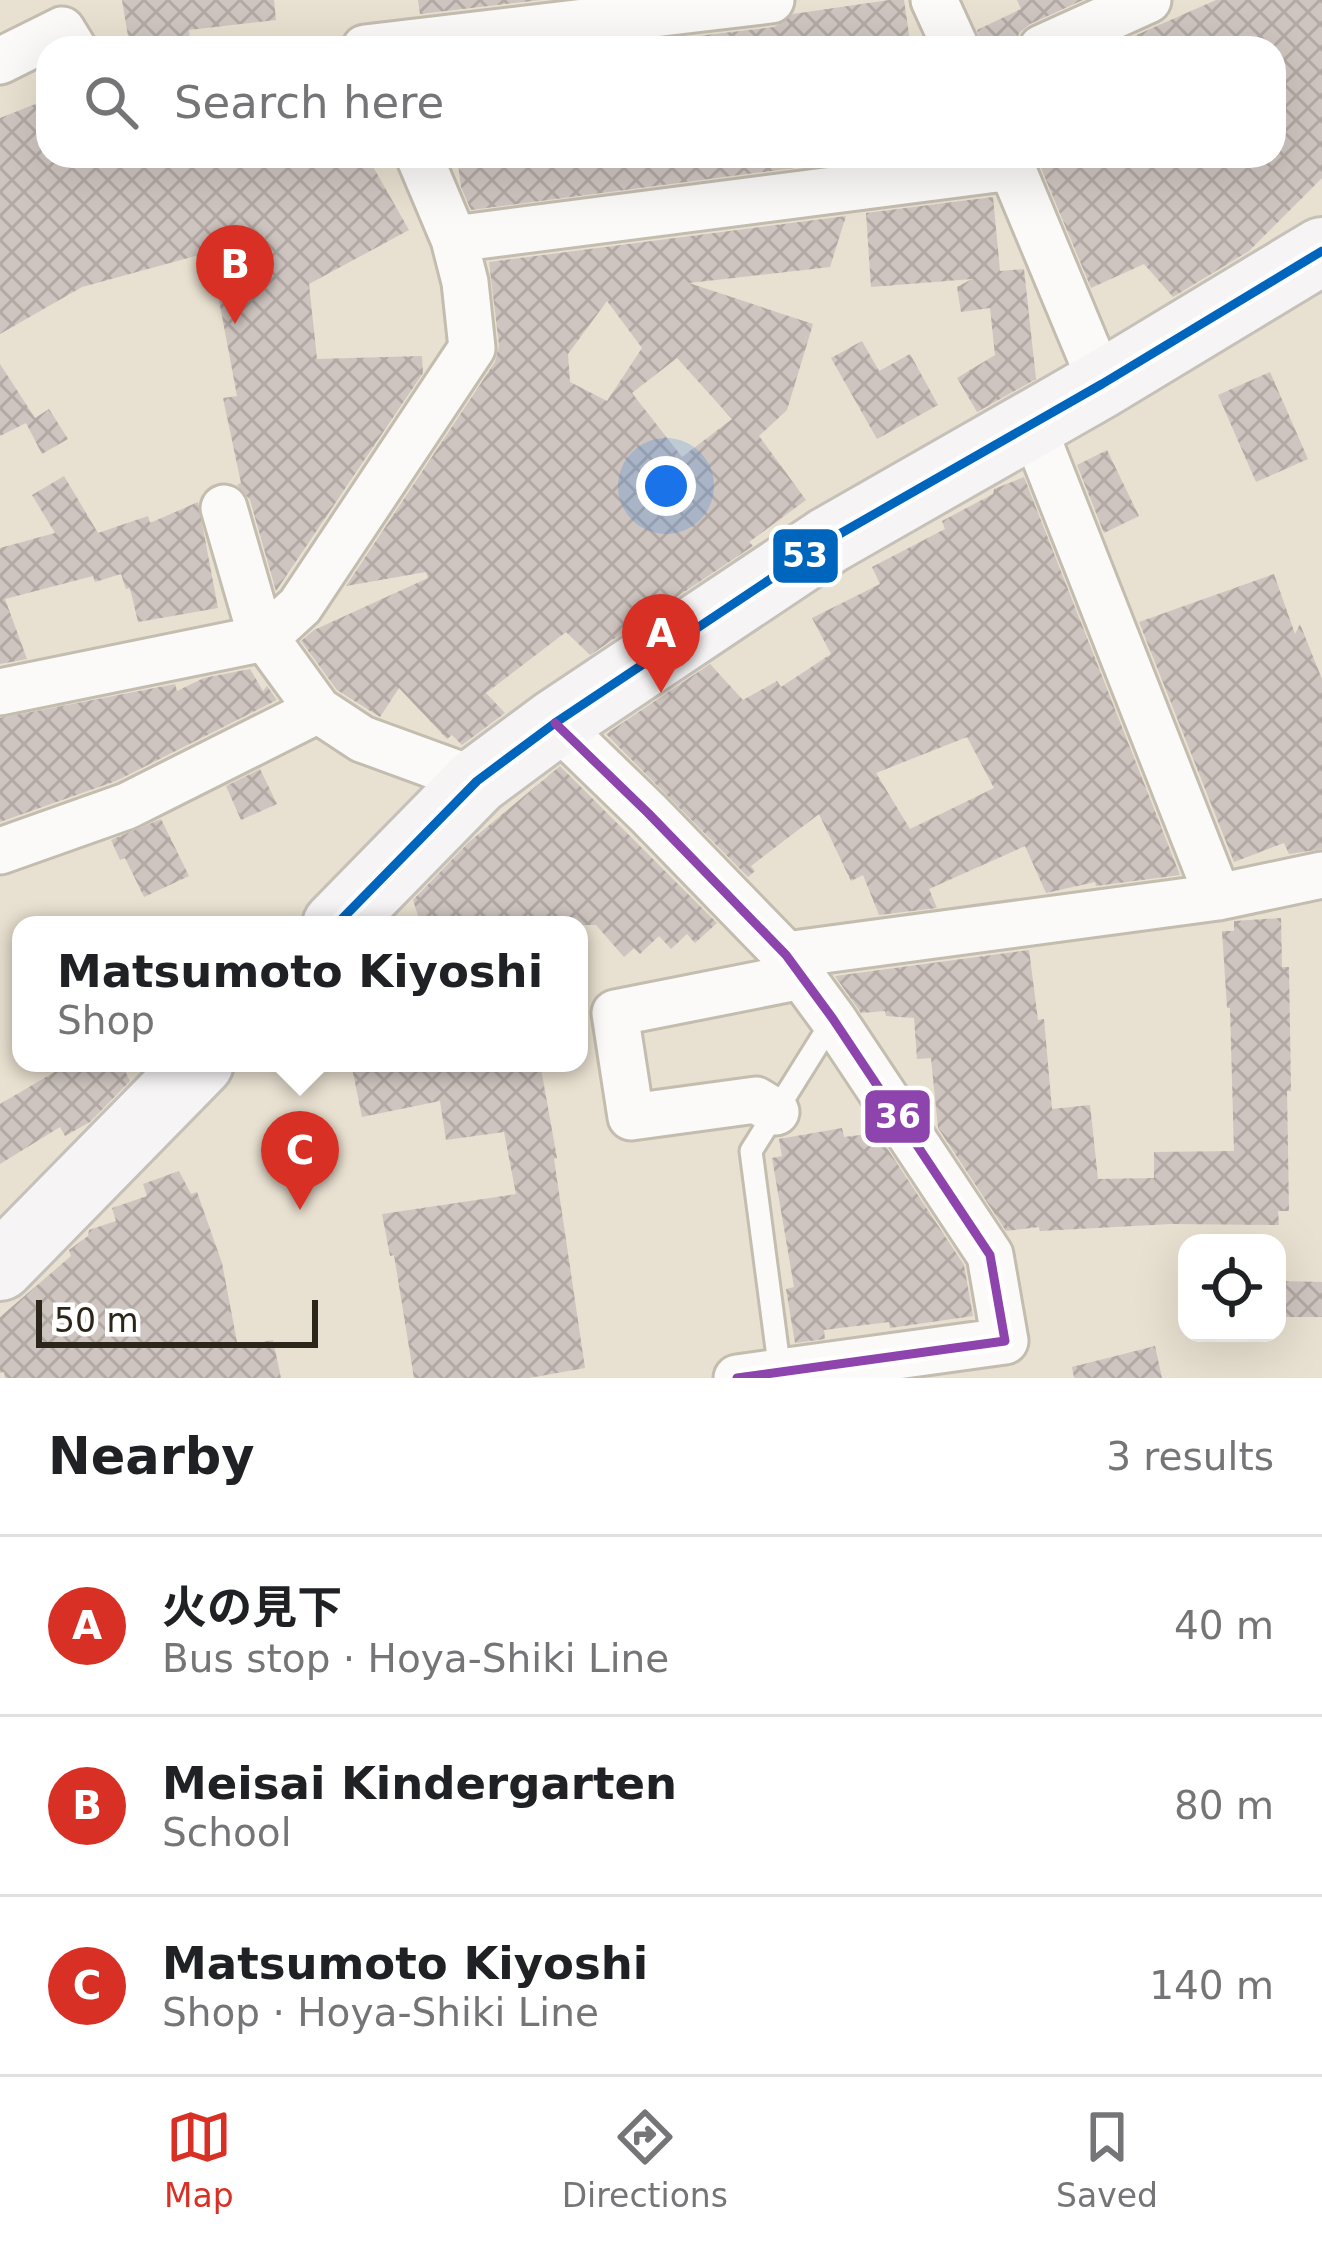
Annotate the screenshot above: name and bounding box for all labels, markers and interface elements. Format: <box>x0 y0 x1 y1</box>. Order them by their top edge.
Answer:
search box <box>36 36 1286 168</box>
icon: search <box>78 69 144 135</box>
text: Search here <box>174 76 444 129</box>
pin: B <box>196 225 274 324</box>
your location <box>636 456 696 516</box>
line badge: 53 <box>771 527 840 585</box>
text: 53 <box>782 536 828 575</box>
pin: A <box>622 594 700 693</box>
popup <box>12 916 588 1072</box>
text: Matsumoto Kiyoshi <box>57 945 543 998</box>
text: Shop <box>57 998 155 1043</box>
line badge: 36 <box>863 1088 932 1145</box>
text: 36 <box>875 1097 921 1136</box>
pin: C <box>261 1111 339 1210</box>
map controls <box>1178 1234 1286 1342</box>
button: locate <box>1178 1234 1286 1342</box>
scale bar <box>36 1294 318 1347</box>
text: 50 m <box>54 1301 139 1340</box>
text: Nearby <box>48 1427 255 1486</box>
text: 3 results <box>1106 1434 1274 1479</box>
text: 火の見下 <box>162 1581 342 1634</box>
text: A <box>72 1603 102 1648</box>
text: 40 m <box>1174 1603 1274 1648</box>
text: Bus stop · Hoya-Shiki Line <box>162 1636 669 1681</box>
text: Meisai Kindergarten <box>162 1757 677 1810</box>
text: B <box>72 1783 102 1828</box>
text: 80 m <box>1174 1783 1274 1828</box>
text: School <box>162 1810 291 1855</box>
text: Matsumoto Kiyoshi <box>162 1937 648 1990</box>
text: C <box>73 1963 101 2008</box>
text: 140 m <box>1149 1963 1274 2008</box>
text: Shop · Hoya-Shiki Line <box>162 1990 599 2035</box>
tab: Map <box>164 2104 234 2215</box>
tab: Directions <box>562 2104 728 2215</box>
tab: Saved <box>1056 2104 1158 2215</box>

